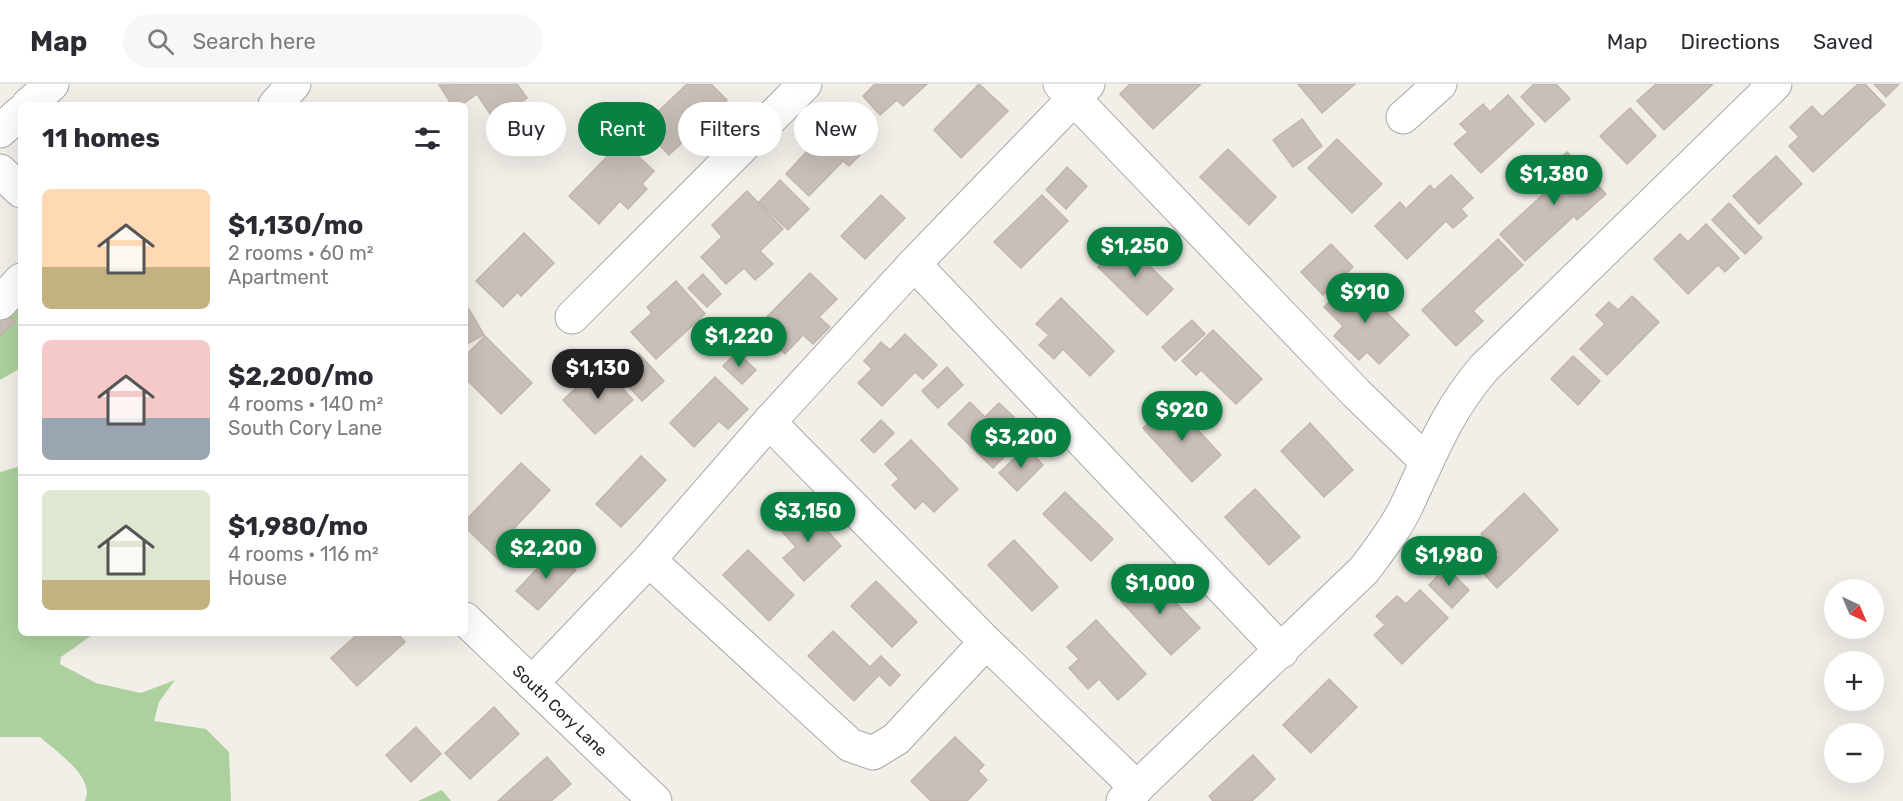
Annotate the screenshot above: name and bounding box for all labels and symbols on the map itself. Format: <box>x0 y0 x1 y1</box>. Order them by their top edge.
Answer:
pin: $1,380 <box>1505 155 1603 206</box>
pin: $1,250 <box>1086 227 1184 278</box>
pin: $910 <box>1329 273 1401 324</box>
pin: $1,220 <box>690 317 788 368</box>
pin: $1,130 <box>549 349 647 400</box>
pin: $920 <box>1146 391 1218 442</box>
pin: $3,200 <box>972 418 1070 469</box>
pin: $3,150 <box>759 492 857 543</box>
pin: $2,200 <box>497 529 595 580</box>
pin: $1,980 <box>1400 536 1498 587</box>
pin: $1,000 <box>1111 564 1209 615</box>
north arrow <box>1824 579 1884 639</box>
street label: South Cory Lane <box>509 661 611 760</box>

